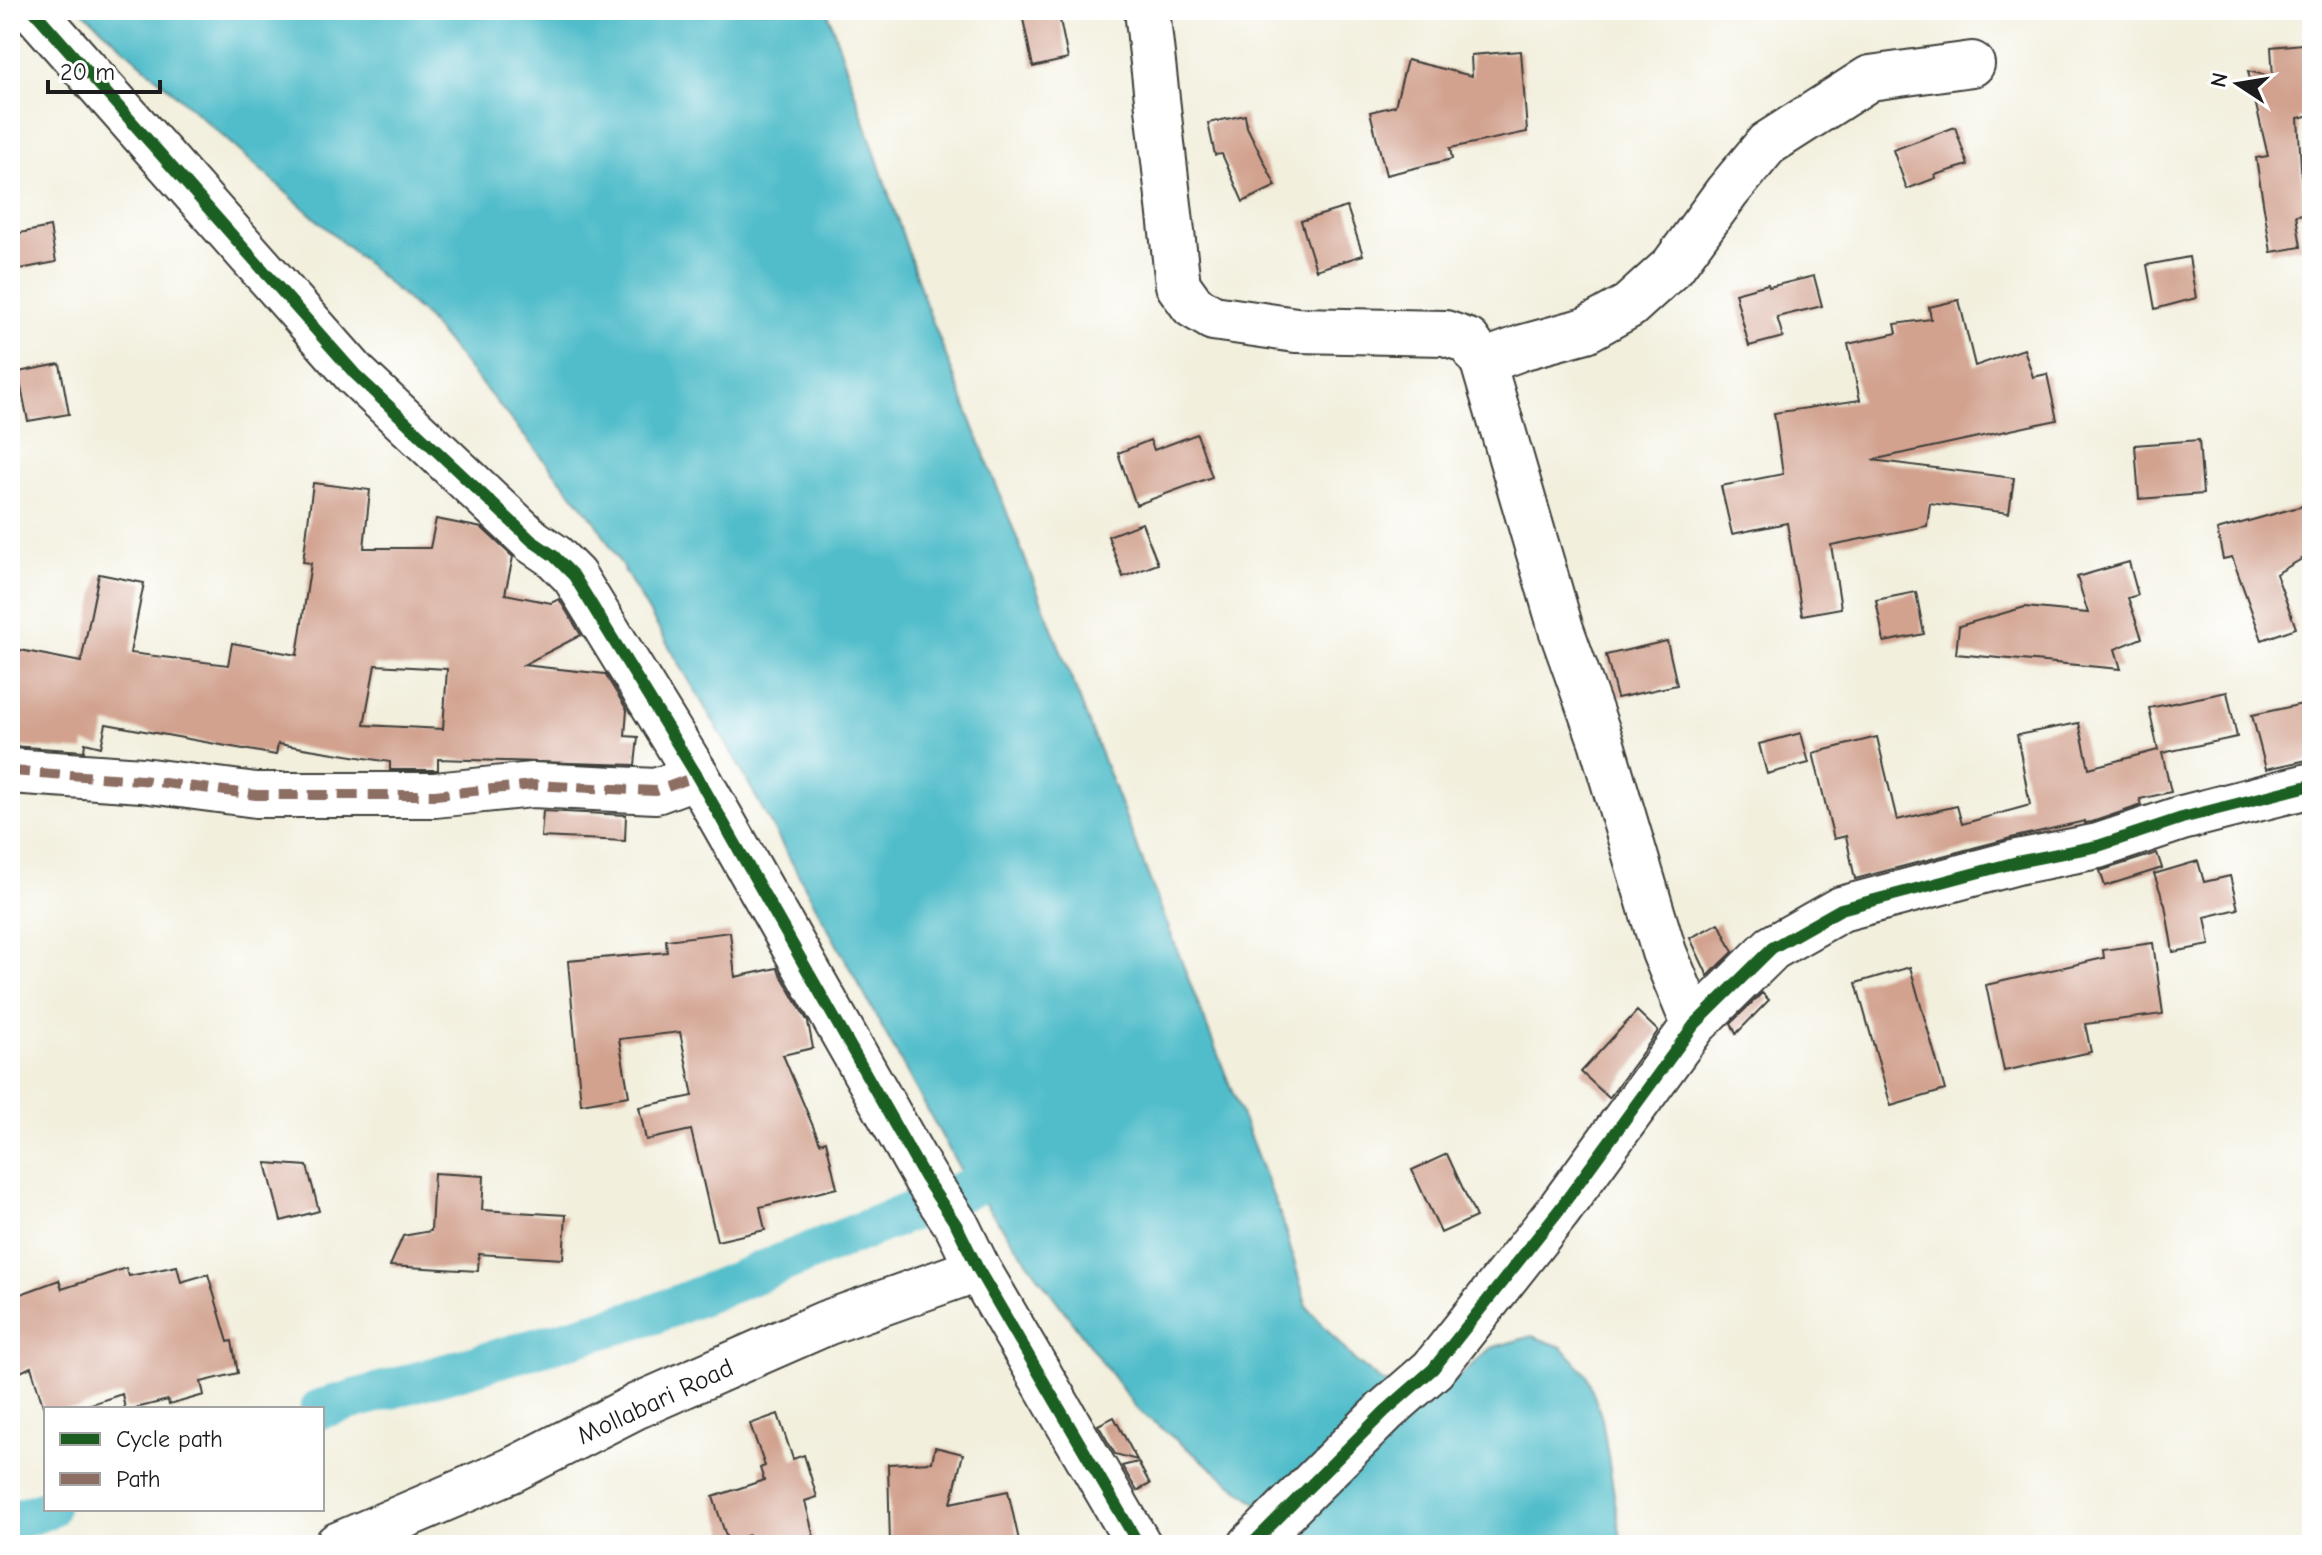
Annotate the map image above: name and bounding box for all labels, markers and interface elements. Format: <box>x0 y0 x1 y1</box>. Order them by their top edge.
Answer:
scale bar <box>48 44 160 94</box>
north arrow <box>2198 44 2278 124</box>
text: 20 m <box>60 58 115 86</box>
text: N <box>2205 70 2234 90</box>
street label: Mollabari Road <box>573 1353 738 1451</box>
legend <box>44 1407 324 1511</box>
text: Cycle path <box>116 1425 223 1453</box>
text: Path <box>116 1465 161 1493</box>

